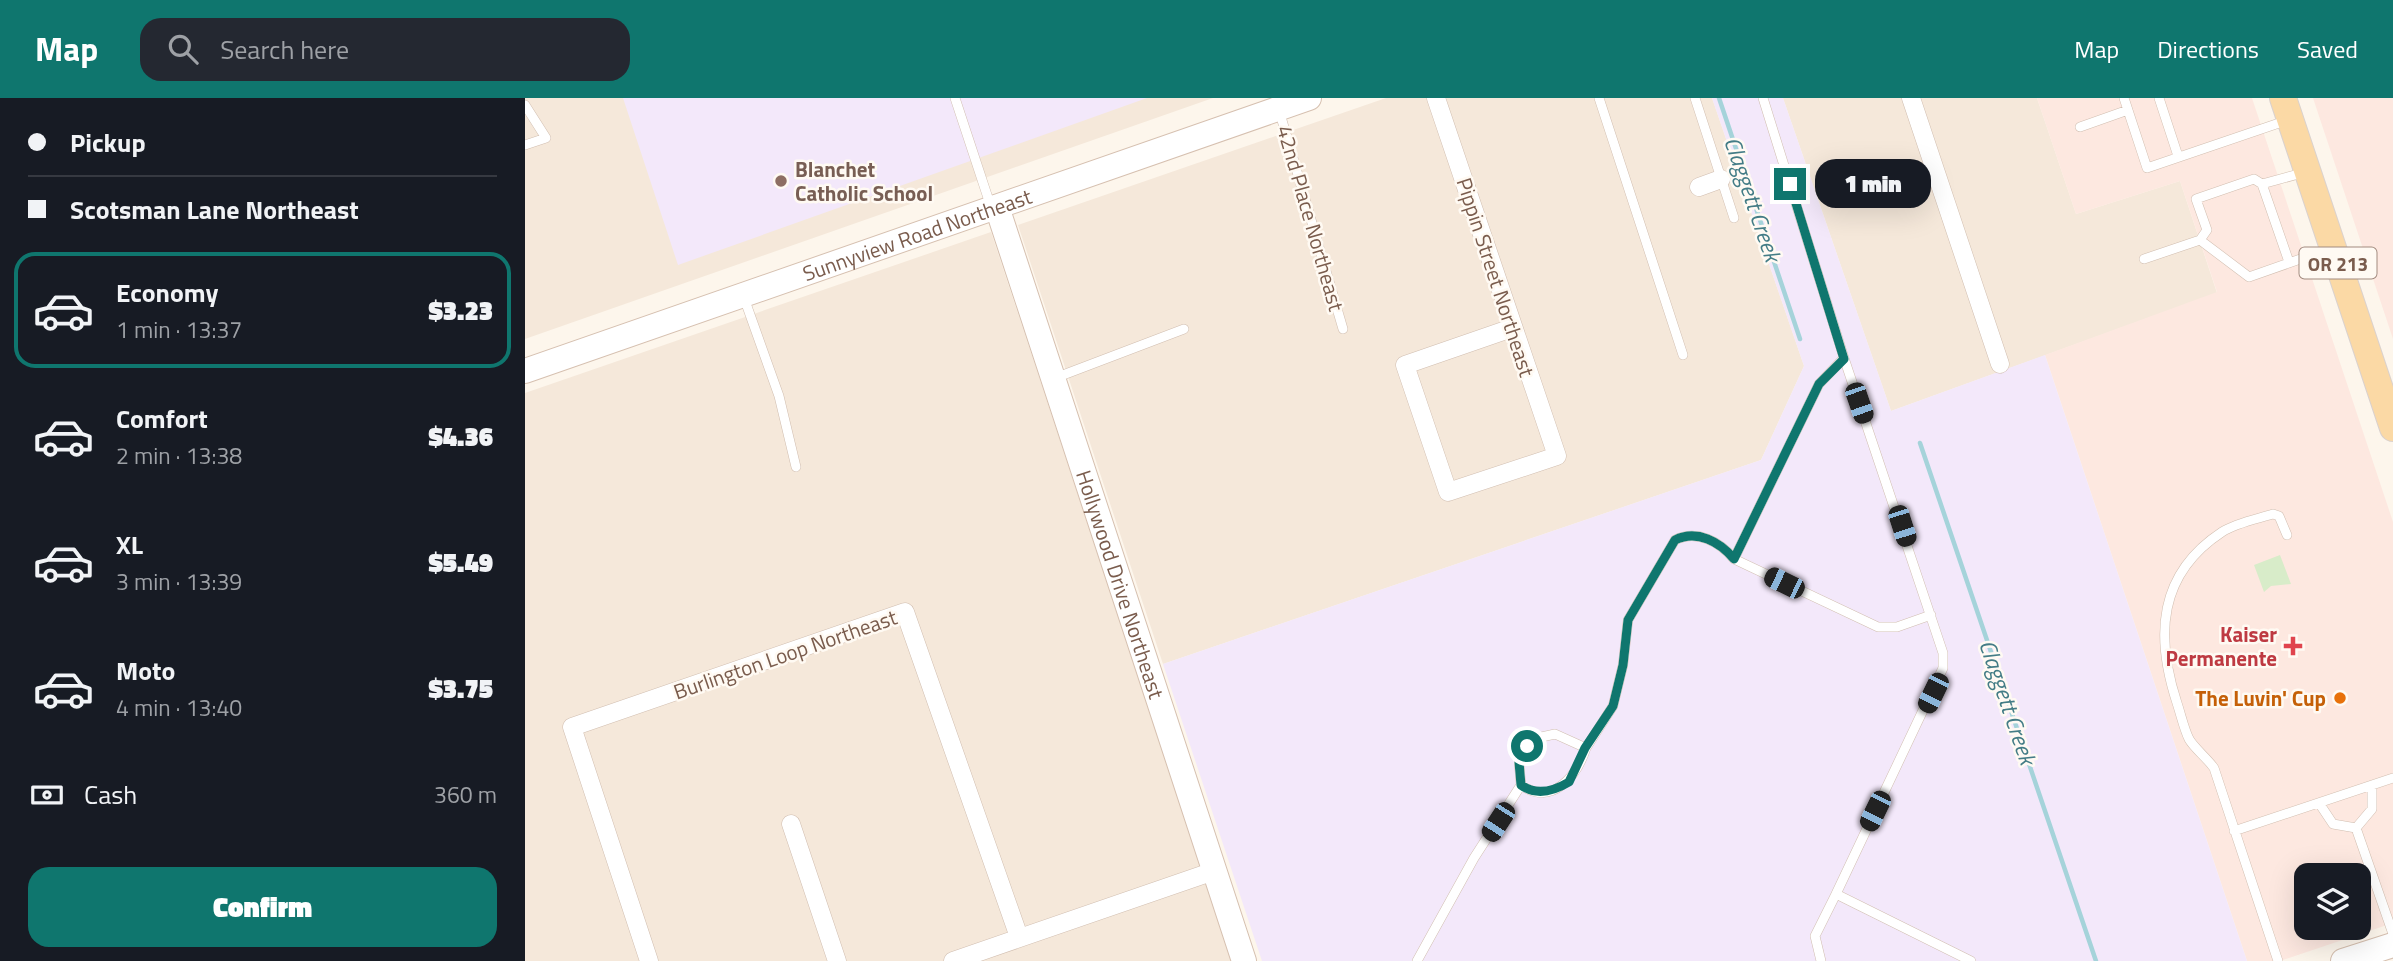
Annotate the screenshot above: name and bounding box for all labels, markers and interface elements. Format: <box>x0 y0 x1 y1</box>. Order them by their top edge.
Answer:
search box <box>140 18 630 81</box>
text: Map <box>35 24 98 74</box>
icon: search <box>164 30 202 68</box>
text: Search here <box>220 30 349 69</box>
text: Map <box>2074 31 2119 67</box>
text: Directions <box>2157 31 2259 67</box>
text: Saved <box>2297 31 2358 67</box>
street label: 42nd Place Northeast <box>1269 121 1353 315</box>
text: Pickup <box>70 123 146 162</box>
water label: Claggett Creek <box>1715 132 1792 269</box>
place label: Blanchet Catholic School <box>795 153 933 209</box>
callout: 1 min <box>1815 160 1930 208</box>
text: 1 min <box>1844 166 1902 201</box>
route end <box>1774 168 1806 200</box>
marker: Blanchet Catholic School <box>773 173 789 189</box>
street label: Pippin Street Northeast <box>1449 173 1544 381</box>
street label: Sunnyview Road Northeast <box>798 180 1036 289</box>
text: Scotsman Lane Northeast <box>70 190 359 229</box>
road number: OR 213 <box>2299 248 2377 279</box>
text: Economy <box>116 273 218 312</box>
icon: car <box>32 279 95 342</box>
text: $3.23 <box>428 291 493 330</box>
text: 1 min · 13:37 <box>116 312 242 347</box>
car <box>1843 380 1876 426</box>
text: Comfort <box>116 399 208 438</box>
icon: car <box>32 405 95 468</box>
text: $4.36 <box>428 417 493 456</box>
text: 2 min · 13:38 <box>116 438 242 473</box>
street label: Hollywood Drive Northeast <box>1068 466 1173 703</box>
car <box>1886 503 1919 549</box>
text: XL <box>116 525 143 564</box>
icon: car <box>32 531 95 594</box>
text: $5.49 <box>428 543 493 582</box>
text: 3 min · 13:39 <box>116 564 242 599</box>
car <box>1761 564 1808 602</box>
street label: Burlington Loop Northeast <box>669 601 902 707</box>
place label: Kaiser Permanente <box>2165 618 2277 674</box>
water label: Claggett Creek <box>1970 635 2047 772</box>
marker: Kaiser Permanente <box>2283 636 2303 656</box>
text: Moto <box>116 651 175 690</box>
icon: car <box>32 657 95 720</box>
text: $3.75 <box>428 669 493 708</box>
car <box>1915 670 1952 716</box>
place label: The Luvin' Cup <box>2195 682 2326 714</box>
text: 4 min · 13:40 <box>116 690 242 725</box>
marker: The Luvin' Cup <box>2332 690 2348 706</box>
route start <box>1511 730 1543 762</box>
text: Cash <box>84 775 137 814</box>
icon: cash <box>28 776 66 814</box>
text: 360 m <box>434 777 497 812</box>
car <box>1857 788 1894 834</box>
car <box>1478 799 1519 845</box>
map controls <box>2294 863 2371 940</box>
button: layers <box>2294 863 2371 940</box>
button: Confirm <box>28 867 497 947</box>

